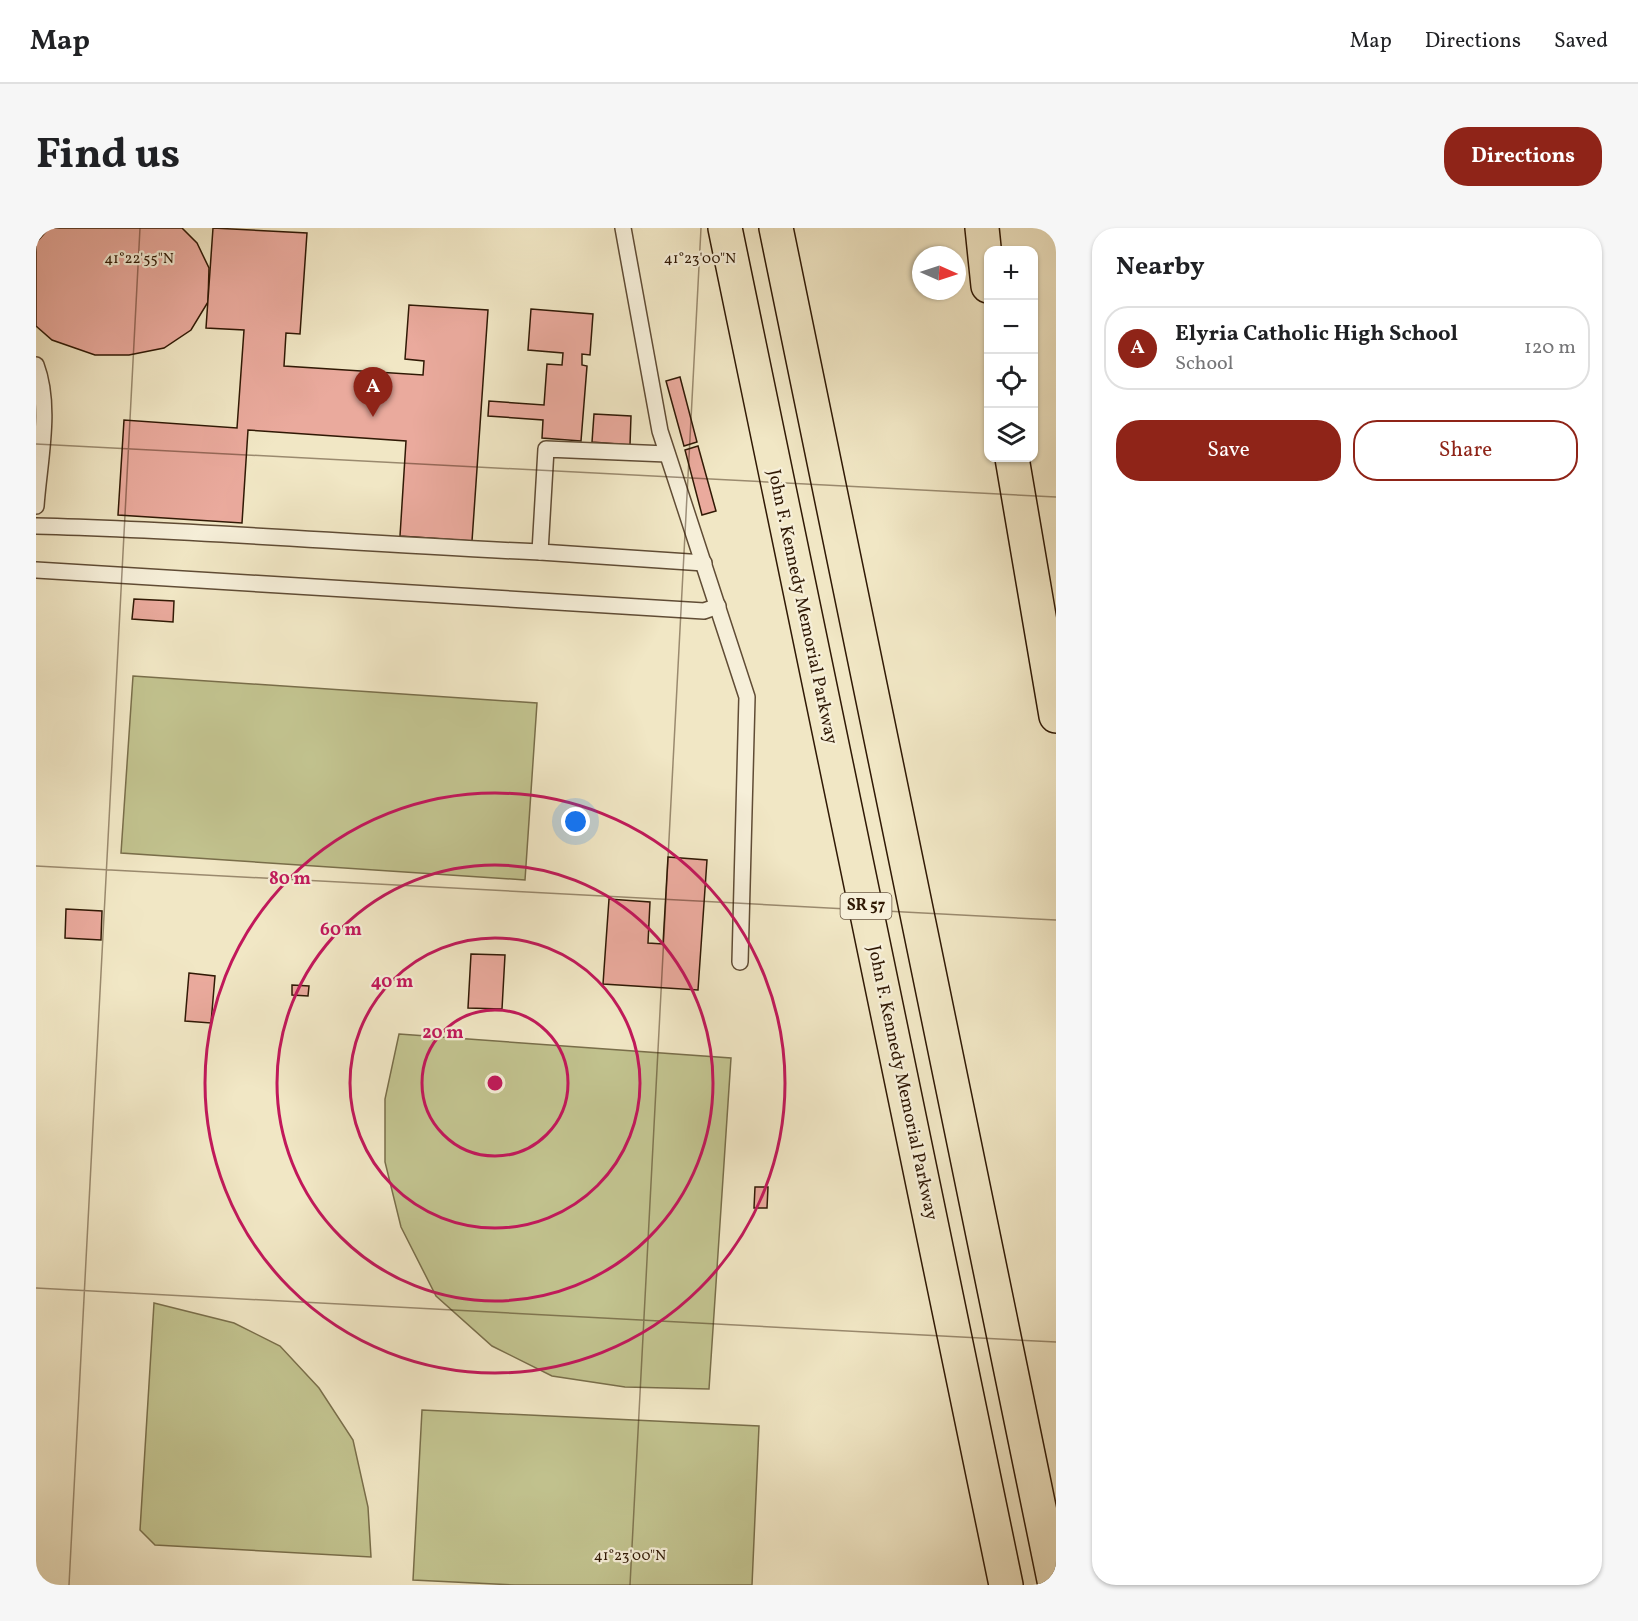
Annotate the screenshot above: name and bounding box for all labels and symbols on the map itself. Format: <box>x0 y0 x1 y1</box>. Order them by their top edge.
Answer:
north arrow <box>912 246 966 300</box>
text: 41°22'55"N <box>104 249 174 270</box>
text: 41°23'00"N <box>664 249 736 270</box>
pin: A <box>354 368 392 417</box>
street label: John F. Kennedy Memorial Parkway <box>761 467 843 747</box>
your location <box>561 807 590 836</box>
text: 80 m <box>269 867 311 892</box>
road number: SR 57 <box>840 893 892 919</box>
text: 60 m <box>320 918 362 943</box>
street label: John F. Kennedy Memorial Parkway <box>861 943 943 1223</box>
text: 40 m <box>371 970 413 995</box>
text: 20 m <box>422 1021 464 1046</box>
centre of rings <box>485 1073 505 1093</box>
text: 41°23'00"N <box>594 1546 666 1567</box>

